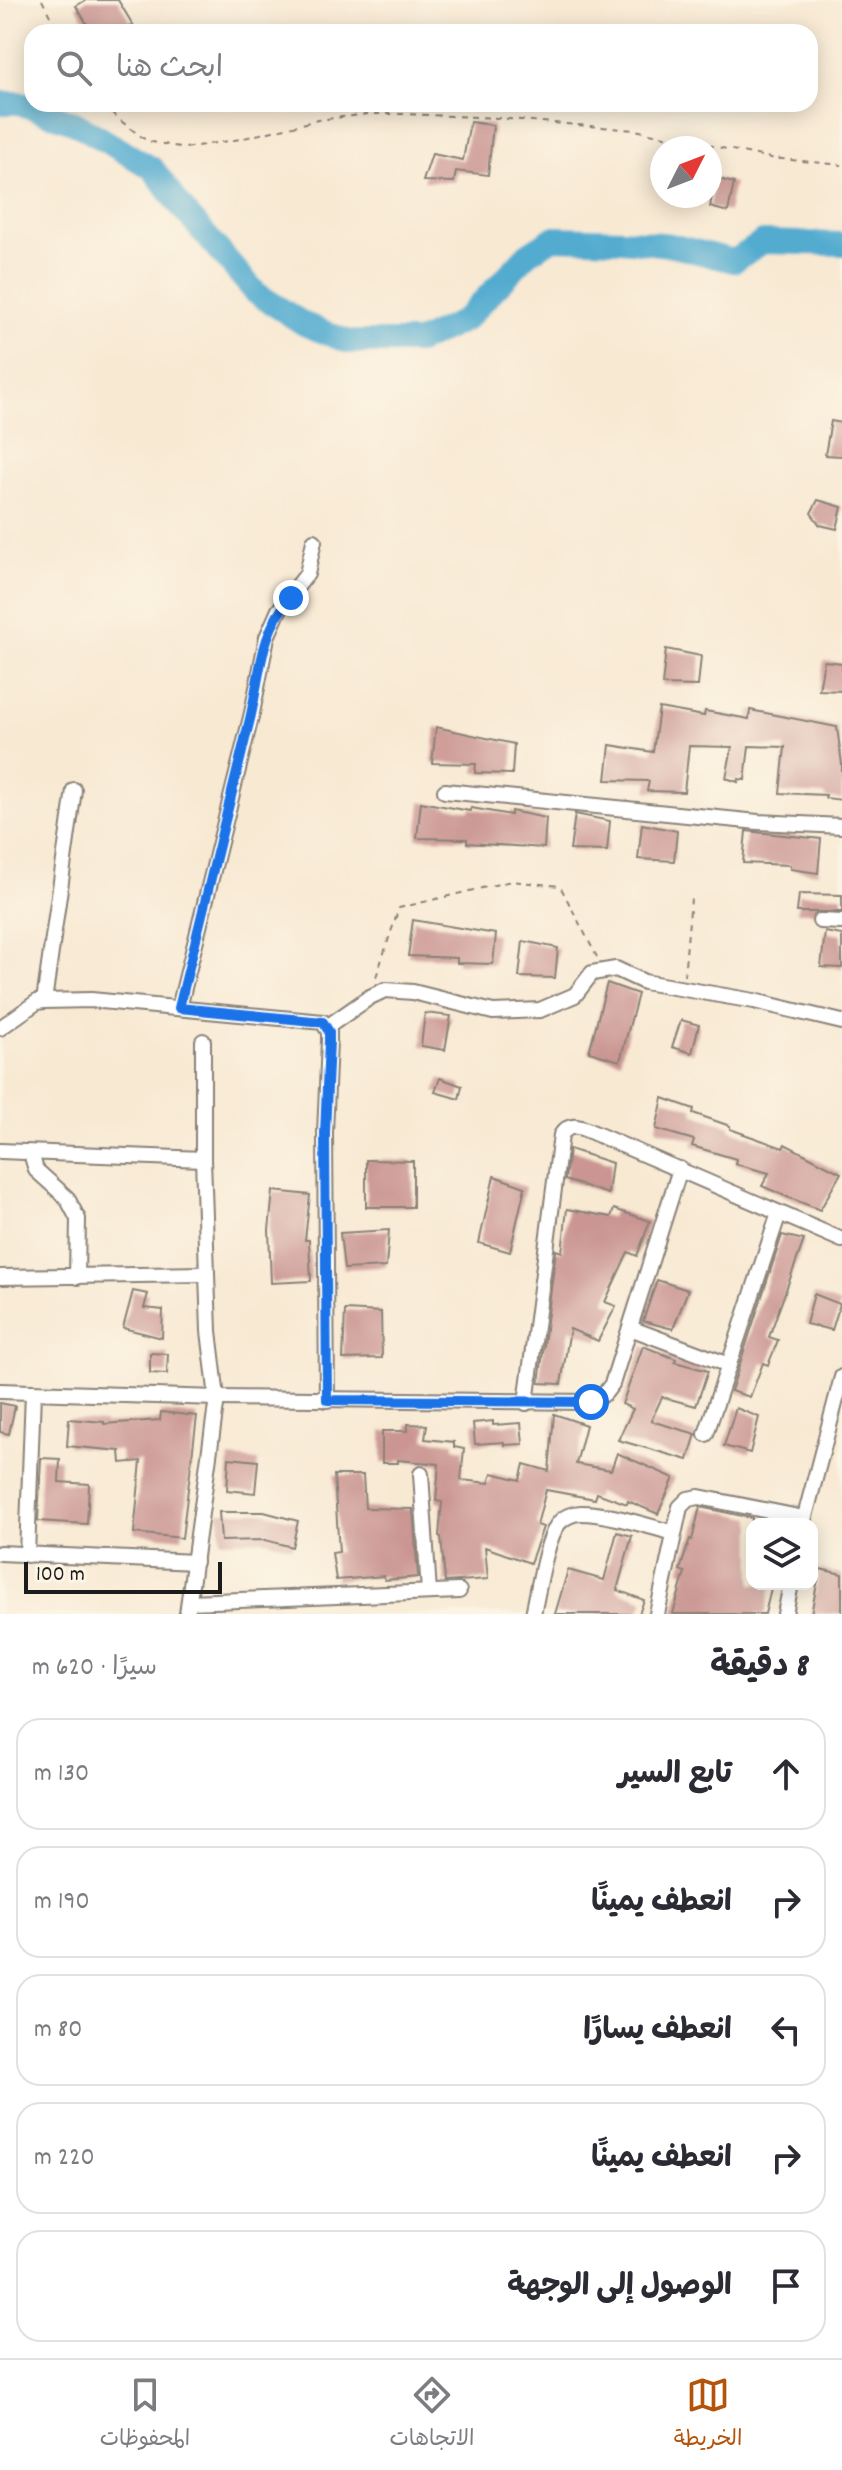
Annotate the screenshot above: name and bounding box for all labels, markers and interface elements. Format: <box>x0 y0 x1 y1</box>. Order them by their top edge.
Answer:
search box <box>24 24 818 112</box>
icon: search <box>52 46 96 90</box>
text: ابحث هنا <box>116 49 223 92</box>
north arrow <box>650 136 722 208</box>
route end <box>273 580 309 616</box>
route start <box>573 1384 609 1420</box>
map controls <box>746 1518 818 1590</box>
button: layers <box>746 1518 818 1590</box>
scale bar <box>24 1558 222 1594</box>
text: 100 m <box>36 1560 85 1591</box>
text: 8 دقيقة <box>710 1644 810 1693</box>
text: سيرًا · 620 m <box>32 1650 157 1687</box>
icon: ahead <box>764 1752 808 1796</box>
text: تابع السير <box>618 1755 732 1798</box>
text: 130 m <box>34 1756 89 1793</box>
icon: right <box>764 1880 808 1924</box>
text: انعطف يمينًا <box>591 1883 732 1926</box>
text: 190 m <box>34 1884 90 1921</box>
icon: left <box>764 2008 808 2052</box>
text: انعطف يسارًا <box>583 2011 732 2054</box>
text: 80 m <box>34 2012 82 2049</box>
icon: right <box>764 2136 808 2180</box>
text: انعطف يمينًا <box>591 2139 732 2182</box>
text: 220 m <box>34 2140 95 2177</box>
icon: arrive <box>764 2264 808 2308</box>
text: الوصول إلى الوجهة <box>507 2267 732 2310</box>
tab: المحفوظات <box>100 2373 190 2457</box>
tab: الاتجاهات <box>390 2373 474 2457</box>
tab: الخريطة <box>674 2373 742 2457</box>

